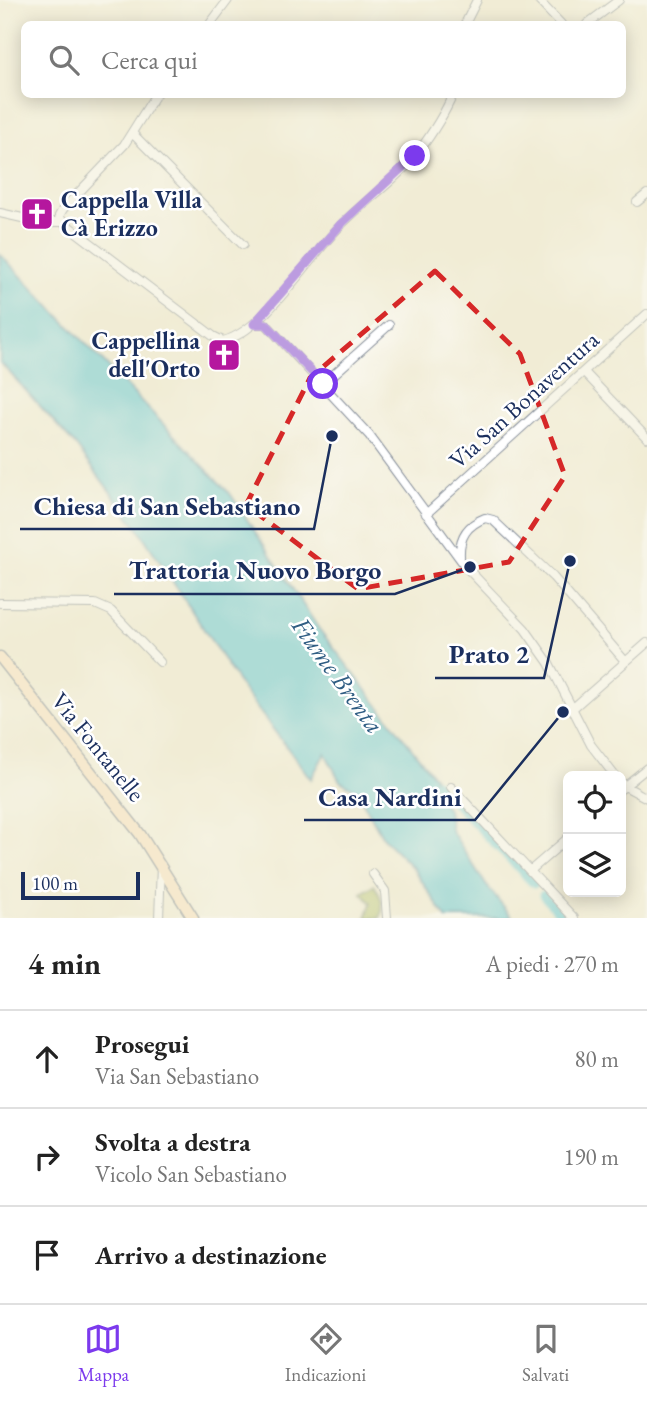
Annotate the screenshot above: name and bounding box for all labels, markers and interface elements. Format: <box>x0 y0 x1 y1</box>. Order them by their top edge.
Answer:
search box <box>21 21 626 98</box>
icon: search <box>45 41 83 79</box>
text: Cerca qui <box>101 43 198 77</box>
route end <box>399 140 430 171</box>
place label: Cappella Villa Cà Erizzo <box>61 184 203 243</box>
church icon: Cappella Villa Cà Erizzo <box>18 195 56 233</box>
street label: Via San Bonaventura <box>442 324 606 475</box>
place label: Cappellina dell'Orto <box>91 325 200 384</box>
church icon: Cappellina dell'Orto <box>205 336 243 374</box>
route start <box>307 368 338 399</box>
callout: Chiesa di San Sebastiano <box>20 482 314 529</box>
text: Chiesa di San Sebastiano <box>34 489 300 523</box>
callout: Trattoria Nuovo Borgo <box>114 547 395 594</box>
text: Trattoria Nuovo Borgo <box>129 553 381 587</box>
water label: Fiume Brenta <box>284 609 392 740</box>
callout: Prato 2 <box>435 631 544 678</box>
text: Prato 2 <box>449 637 530 671</box>
street label: Via Fontanelle <box>45 686 152 808</box>
map controls <box>563 771 626 897</box>
button: locate <box>563 771 626 834</box>
callout: Casa Nardini <box>304 773 475 820</box>
text: Casa Nardini <box>318 780 462 814</box>
button: layers <box>563 834 626 897</box>
scale bar <box>21 869 140 901</box>
text: 100 m <box>32 871 78 896</box>
text: 4 min <box>28 944 101 983</box>
text: A piedi · 270 m <box>485 949 619 979</box>
text: Prosegui <box>95 1027 190 1061</box>
icon: ahead <box>28 1040 66 1078</box>
text: 80 m <box>574 1044 619 1074</box>
text: Via San Sebastiano <box>95 1061 259 1091</box>
text: Svolta a destra <box>95 1125 251 1159</box>
icon: right <box>28 1138 66 1176</box>
text: 190 m <box>563 1142 619 1172</box>
text: Vicolo San Sebastiano <box>95 1159 287 1189</box>
icon: arrive <box>28 1236 66 1274</box>
text: Arrivo a destinazione <box>95 1238 327 1272</box>
tab: Mappa <box>78 1320 129 1387</box>
tab: Indicazioni <box>285 1320 366 1387</box>
tab: Salvati <box>522 1320 569 1387</box>

